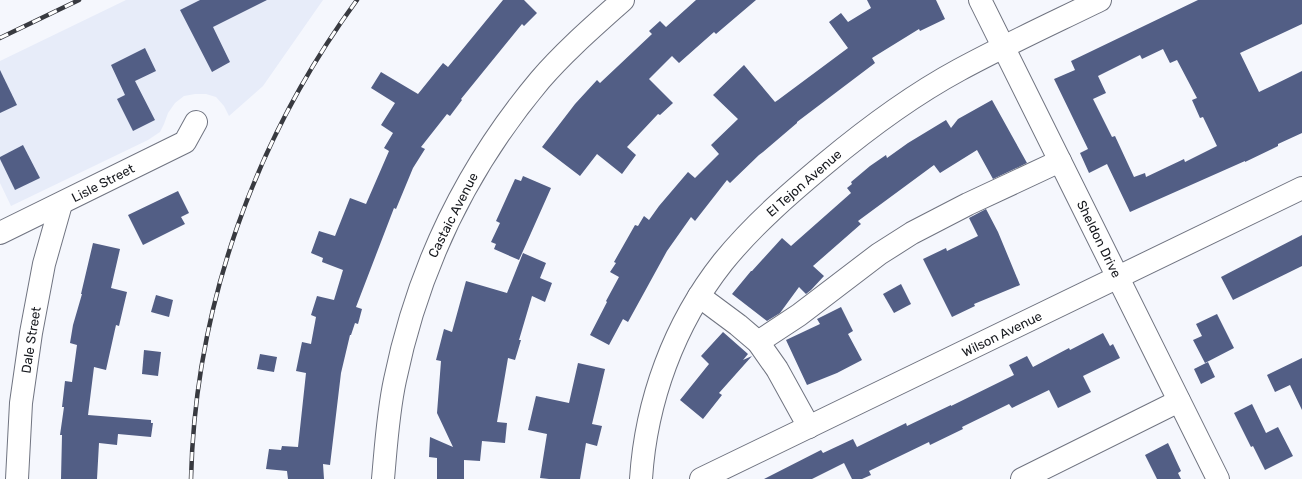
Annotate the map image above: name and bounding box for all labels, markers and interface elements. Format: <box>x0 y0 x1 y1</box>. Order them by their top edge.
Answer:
street label: El Tejon Avenue <box>763 146 845 220</box>
street label: Lisle Street <box>69 161 137 205</box>
street label: Castaic Avenue <box>425 170 481 260</box>
street label: Sheldon Drive <box>1074 198 1124 280</box>
street label: Dale Street <box>18 306 44 374</box>
street label: Wilson Avenue <box>960 308 1044 360</box>

